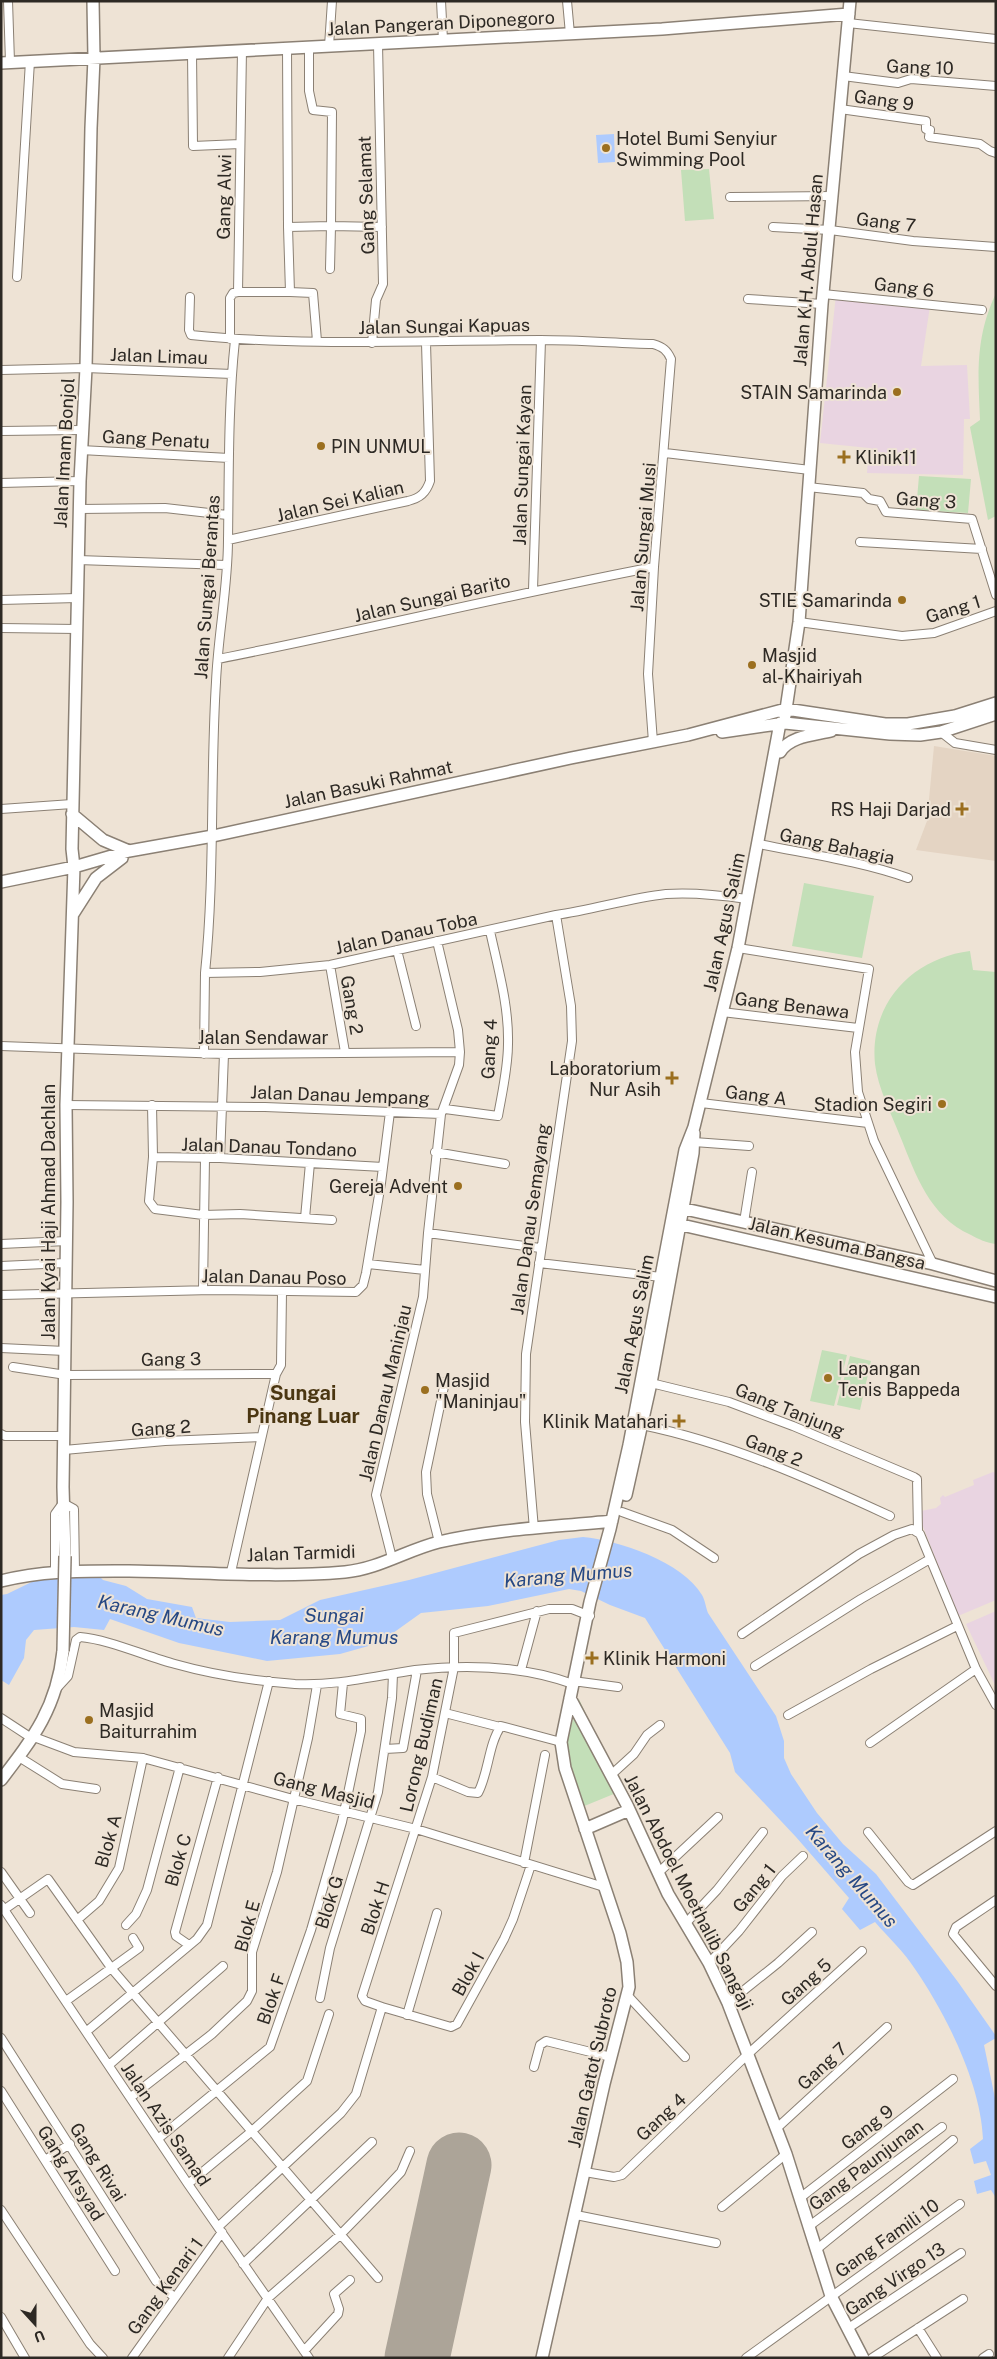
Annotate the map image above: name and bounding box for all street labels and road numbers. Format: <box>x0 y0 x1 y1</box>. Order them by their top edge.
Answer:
street label: Jalan Pangeran Diponegoro <box>327 7 555 39</box>
street label: Gang 10 <box>886 55 954 79</box>
street label: Gang 9 <box>853 85 915 115</box>
street label: Gang Selamat <box>353 135 379 255</box>
street label: Gang Alwi <box>213 154 235 240</box>
street label: Jalan K.H. Abdul Hasan <box>789 173 827 367</box>
street label: Gang 7 <box>855 208 917 236</box>
street label: Gang 6 <box>873 273 935 301</box>
street label: Jalan Sungai Kapuas <box>358 314 530 338</box>
street label: Jalan Limau <box>110 344 208 368</box>
street label: Jalan Imam Bonjol <box>50 377 78 529</box>
street label: Jalan Sungai Kayan <box>509 384 535 546</box>
street label: Gang Penatu <box>102 426 210 452</box>
street label: Jalan Sungai Musi <box>626 462 660 612</box>
street label: Jalan Sei Kalian <box>274 476 406 526</box>
street label: Gang 3 <box>895 487 957 513</box>
street label: Jalan Sungai Berantas <box>190 494 224 680</box>
street label: Jalan Sungai Barito <box>352 570 512 626</box>
street label: Gang 1 <box>923 591 983 627</box>
street label: Jalan Basuki Rahmat <box>282 756 454 812</box>
street label: Gang Bahagia <box>778 824 896 868</box>
street label: Jalan Agus Salim <box>699 850 749 994</box>
street label: Jalan Danau Toba <box>333 908 479 958</box>
street label: Gang 2 <box>336 974 368 1036</box>
street label: Gang Benawa <box>734 988 850 1022</box>
street label: Gang 4 <box>477 1018 501 1080</box>
street label: Jalan Sendawar <box>198 1027 328 1048</box>
street label: Jalan Danau Jempang <box>250 1081 430 1109</box>
street label: Gang A <box>724 1081 788 1109</box>
street label: Jalan Kyai Haji Ahmad Dachlan <box>38 1084 59 1340</box>
street label: Jalan Danau Semayang <box>506 1122 554 1316</box>
street label: Jalan Danau Tondano <box>181 1133 357 1161</box>
street label: Jalan Kesuma Bangsa <box>747 1212 927 1274</box>
street label: Jalan Agus Salim <box>610 1252 658 1396</box>
street label: Jalan Danau Poso <box>201 1265 347 1289</box>
street label: Jalan Danau Maninjau <box>354 1303 416 1483</box>
street label: Gang 3 <box>141 1348 201 1370</box>
street label: Gang Tanjung <box>732 1379 848 1441</box>
street label: Gang 2 <box>130 1415 192 1441</box>
street label: Gang 2 <box>742 1429 806 1471</box>
street label: Jalan Tarmidi <box>246 1541 356 1565</box>
street label: Lorong Budiman <box>395 1676 447 1814</box>
street label: Gang Masjid <box>271 1767 377 1813</box>
street label: Jalan Abdoel Moethalib Sangaji <box>620 1770 758 2014</box>
street label: Blok A <box>90 1812 126 1870</box>
street label: Blok C <box>160 1831 196 1889</box>
street label: Gang 1 <box>728 1859 780 1917</box>
street label: Blok G <box>311 1873 347 1931</box>
street label: Blok H <box>356 1878 394 1938</box>
street label: Blok E <box>230 1898 264 1954</box>
street label: Blok I <box>447 1948 489 2000</box>
street label: Gang 5 <box>776 1954 836 2010</box>
street label: Blok F <box>253 1971 289 2027</box>
street label: Jalan Gatot Subroto <box>563 1984 621 2150</box>
street label: Gang 7 <box>793 2038 851 2094</box>
street label: Jalan Azis Samad <box>117 2058 215 2190</box>
street label: Gang 4 <box>632 2089 690 2145</box>
street label: Gang 9 <box>837 2100 897 2154</box>
street label: Gang Paunjunan <box>805 2115 927 2215</box>
street label: Gang Rivai <box>66 2119 130 2205</box>
street label: Gang Arsyad <box>33 2122 109 2224</box>
street label: Gang Famili 10 <box>831 2194 943 2282</box>
street label: Gang Kenari 1 <box>123 2233 207 2339</box>
street label: Gang Virgo 13 <box>841 2238 949 2320</box>

